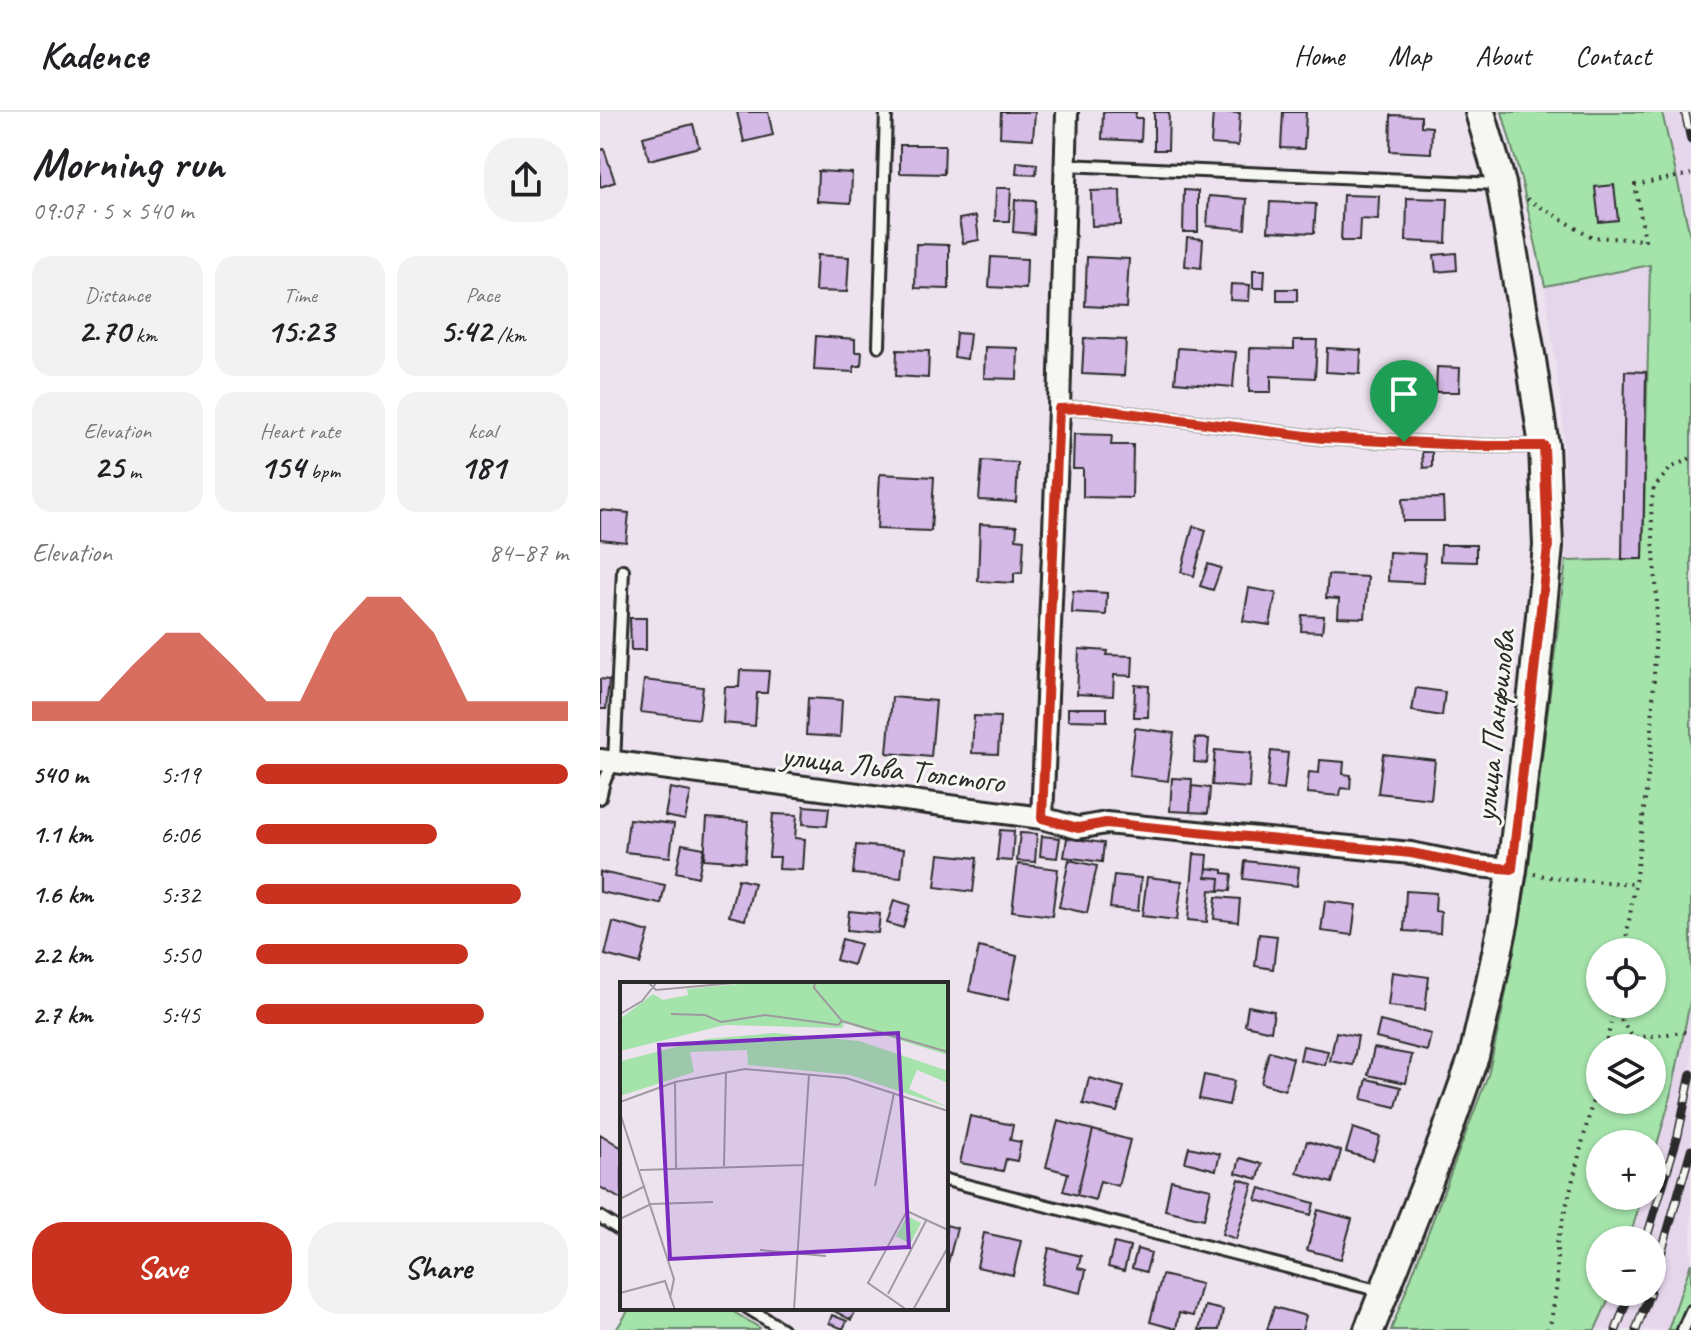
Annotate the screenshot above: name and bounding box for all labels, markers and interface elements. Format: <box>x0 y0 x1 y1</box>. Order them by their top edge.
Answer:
text: Kadence <box>40 32 147 79</box>
text: Home <box>1294 38 1344 73</box>
text: Map <box>1388 38 1431 73</box>
text: About <box>1475 38 1531 73</box>
text: Contact <box>1575 38 1651 73</box>
text: Morning run <box>32 136 224 191</box>
button: share <box>484 138 568 222</box>
text: 09:07 · 5 × 540 m <box>32 194 193 227</box>
text: Distance <box>85 281 150 309</box>
text: Time <box>283 281 317 309</box>
text: Pace <box>466 281 500 309</box>
text: 2.70 <box>78 309 130 352</box>
text: 15:23 <box>266 309 334 352</box>
text: 5:42 <box>440 309 492 352</box>
text: km <box>130 321 157 349</box>
text: /km <box>492 321 526 349</box>
pin <box>1370 360 1438 442</box>
icon: arrive <box>1382 372 1426 416</box>
text: Elevation <box>83 417 151 445</box>
text: Heart rate <box>260 417 340 445</box>
text: kcal <box>468 417 497 445</box>
text: 25 <box>93 445 124 488</box>
text: 154 <box>260 445 305 488</box>
text: 181 <box>460 445 506 488</box>
text: m <box>124 457 141 485</box>
text: bpm <box>305 457 340 485</box>
text: Elevation <box>32 536 112 569</box>
text: 84–87 m <box>489 536 568 569</box>
street label: улица Панфилова <box>1464 626 1525 826</box>
street label: улица Льва Толстого <box>777 734 1008 803</box>
text: 540 m <box>32 758 88 791</box>
text: 5:19 <box>160 758 200 791</box>
text: 1.1 km <box>32 818 92 851</box>
text: 6:06 <box>160 818 200 851</box>
text: 1.6 km <box>32 878 93 911</box>
text: 5:32 <box>160 878 200 911</box>
text: 2.2 km <box>32 938 92 971</box>
text: 5:50 <box>160 938 200 971</box>
map controls <box>1586 938 1666 1306</box>
button: locate <box>1586 938 1666 1018</box>
inset map <box>620 982 948 1310</box>
text: 2.7 km <box>32 998 92 1031</box>
text: 5:45 <box>160 998 200 1031</box>
button: layers <box>1586 1034 1666 1114</box>
button: + <box>1586 1130 1666 1210</box>
button: Save <box>32 1222 292 1314</box>
button: Share <box>308 1222 568 1314</box>
button: − <box>1586 1226 1666 1306</box>

